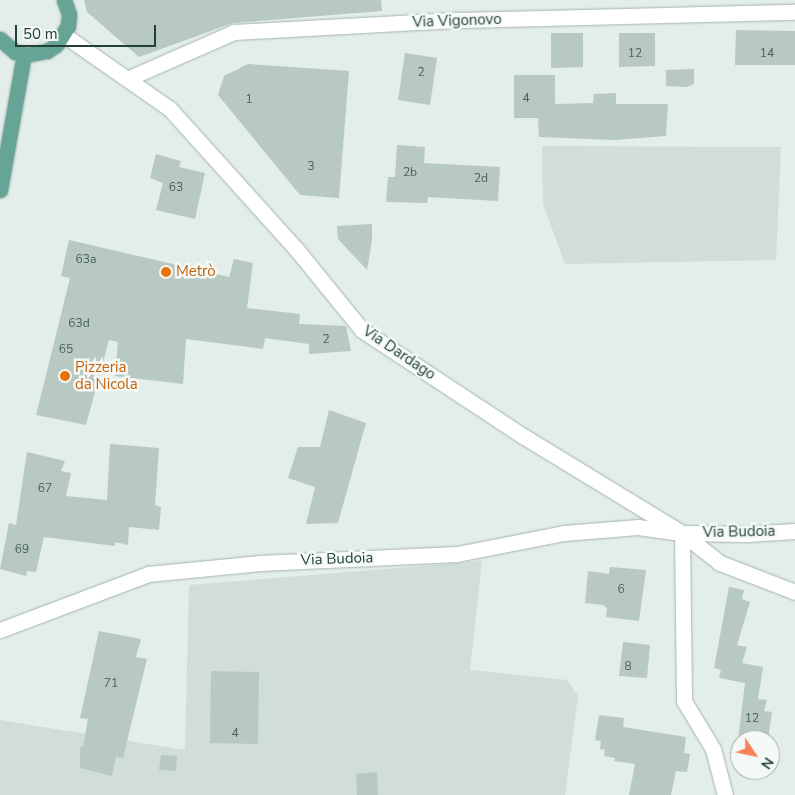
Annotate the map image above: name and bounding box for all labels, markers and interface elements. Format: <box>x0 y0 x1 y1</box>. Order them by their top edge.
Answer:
street label: Via Vigonovo <box>412 10 502 32</box>
scale bar <box>18 15 159 47</box>
text: 50 m <box>23 24 58 44</box>
house number: 12 <box>628 47 642 61</box>
house number: 14 <box>760 47 774 61</box>
house number: 2 <box>417 66 425 80</box>
house number: 4 <box>522 92 530 106</box>
house number: 1 <box>245 93 253 107</box>
house number: 3 <box>307 160 315 174</box>
house number: 2b <box>403 166 417 180</box>
house number: 2d <box>474 172 488 186</box>
house number: 63 <box>169 181 183 195</box>
house number: 63a <box>76 253 96 267</box>
place label: Metrò <box>176 263 216 281</box>
marker: Metrò <box>160 266 172 278</box>
house number: 63d <box>68 317 90 331</box>
street label: Via Dardago <box>359 322 439 384</box>
house number: 2 <box>322 333 330 347</box>
house number: 65 <box>59 343 73 357</box>
place label: Pizzeria da Nicola <box>75 358 138 393</box>
marker: Pizzeria da Nicola <box>59 370 71 382</box>
house number: 67 <box>38 482 52 496</box>
street label: Via Budoia <box>703 522 775 542</box>
house number: 69 <box>15 543 29 557</box>
street label: Via Budoia <box>300 549 374 569</box>
house number: 6 <box>617 583 625 597</box>
house number: 8 <box>624 660 632 674</box>
house number: 71 <box>104 677 118 691</box>
house number: 12 <box>745 712 759 726</box>
house number: 4 <box>231 727 239 741</box>
north arrow <box>730 730 780 780</box>
text: N <box>756 753 778 773</box>

